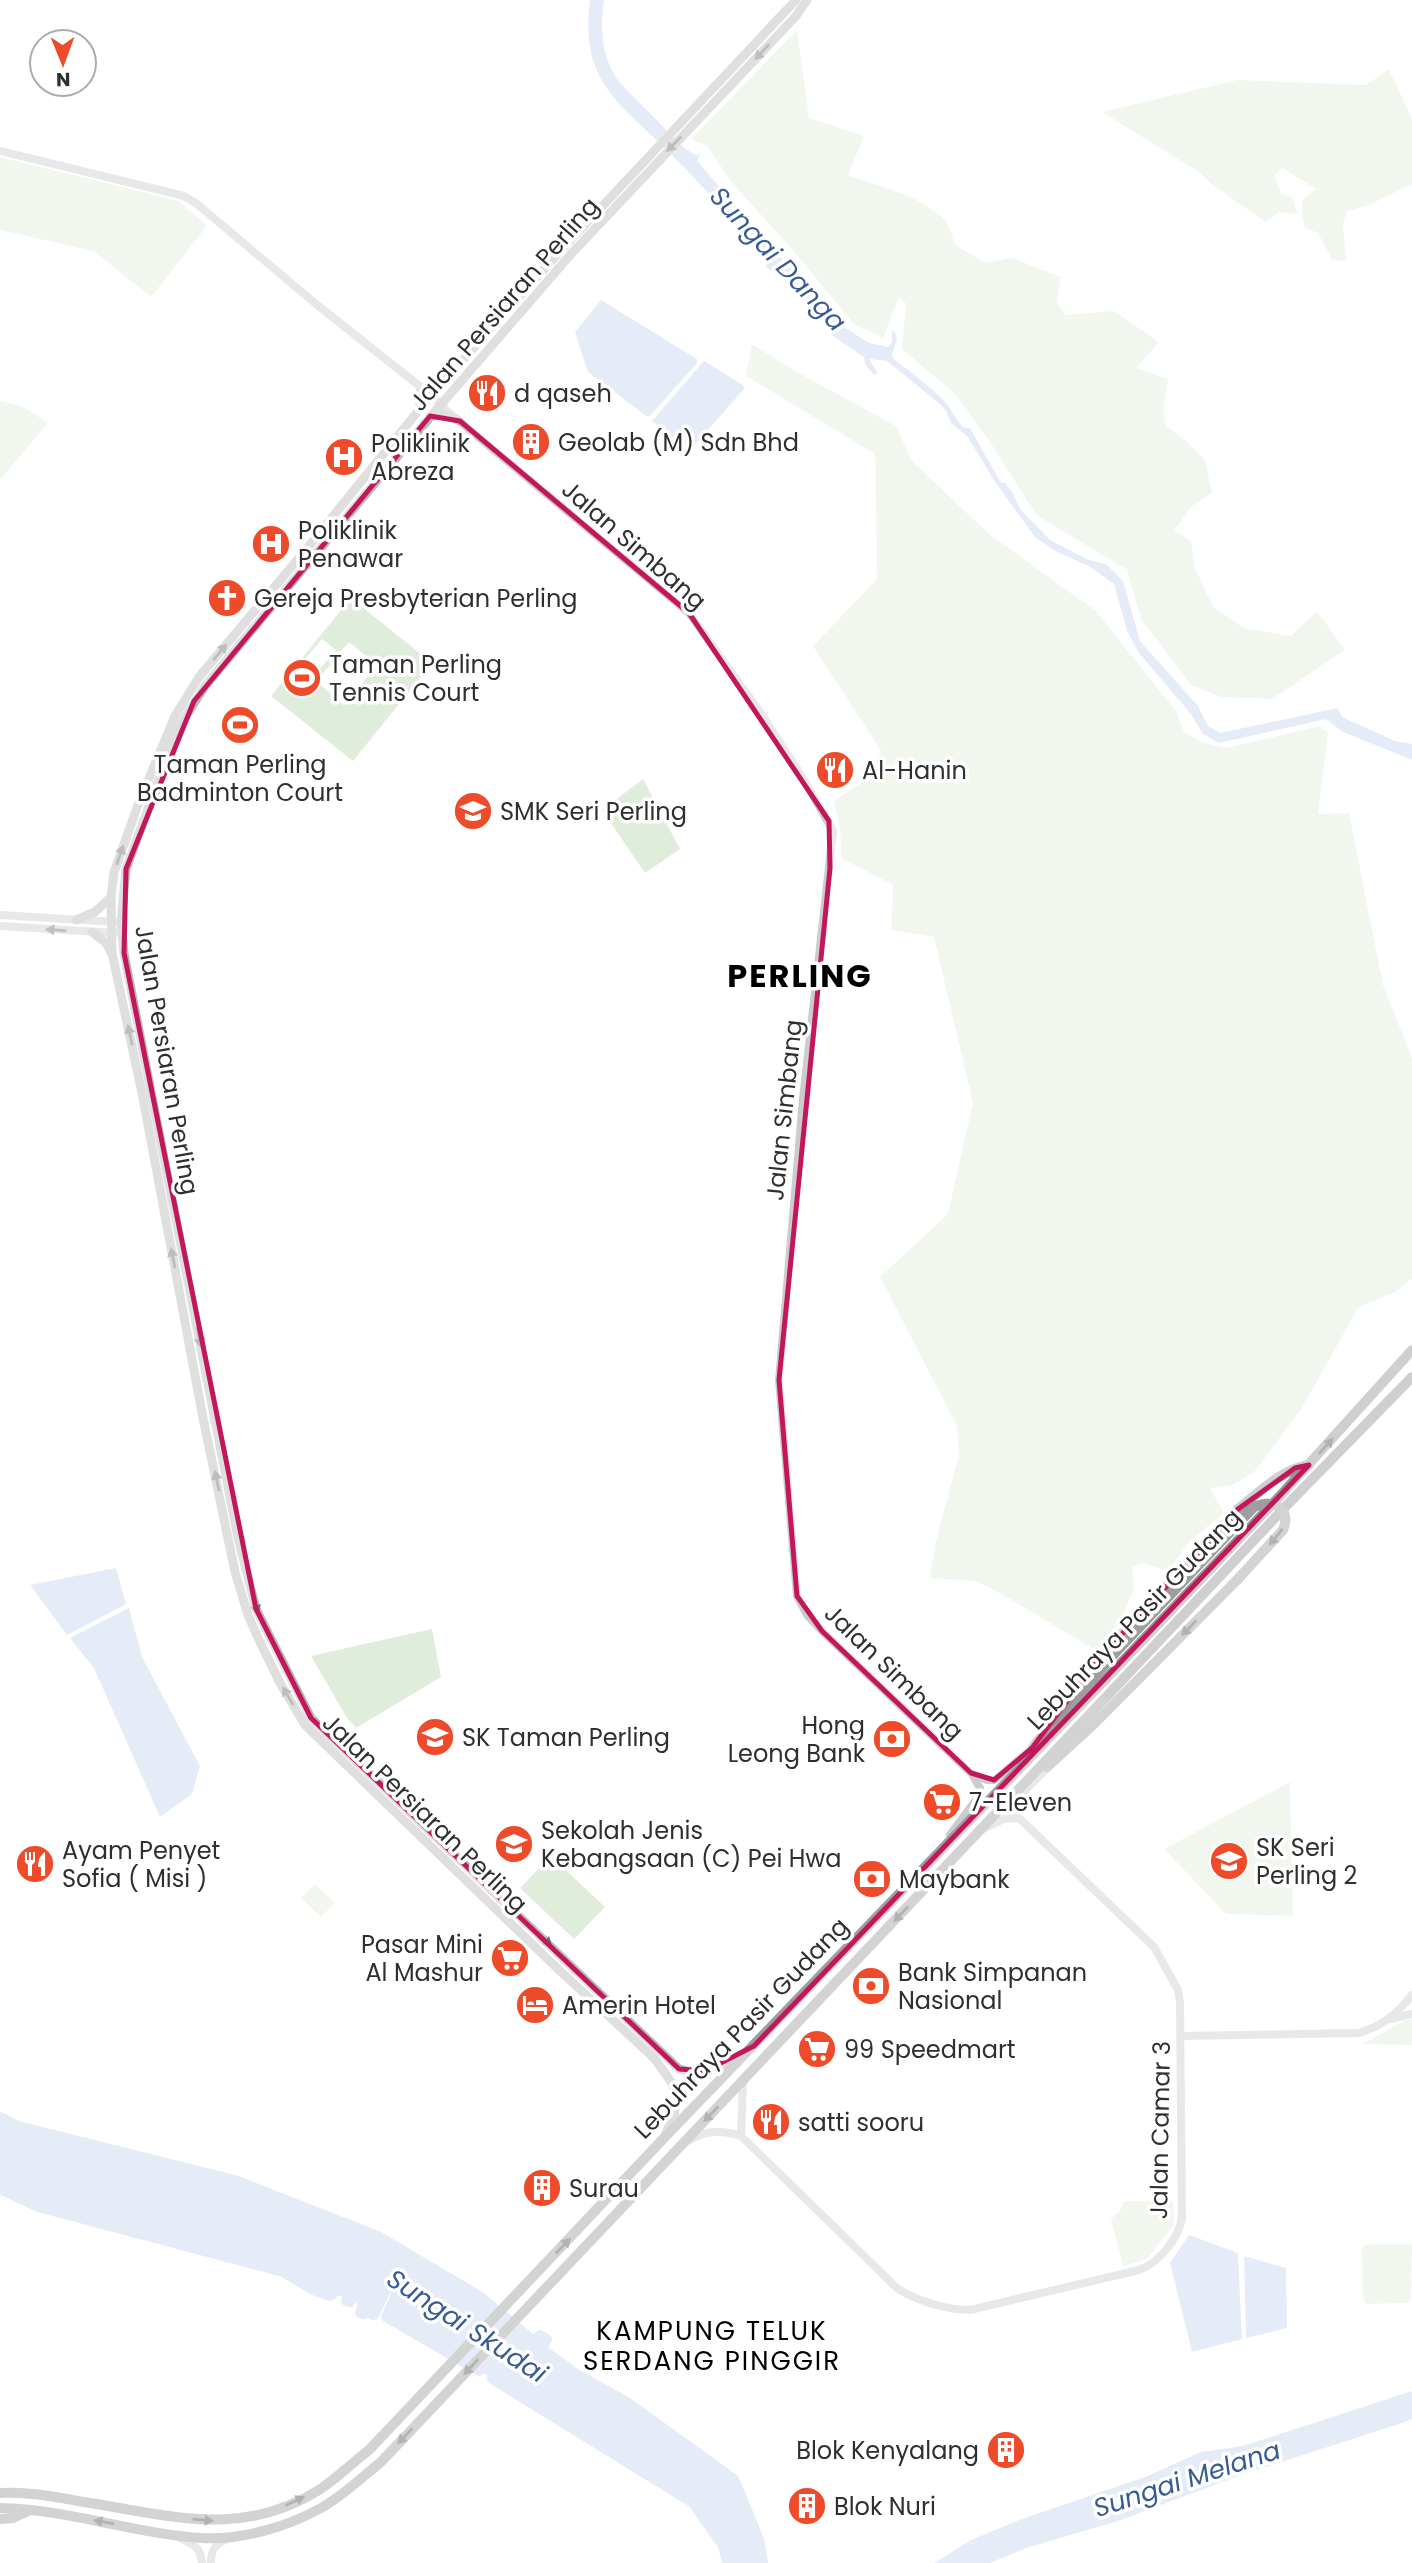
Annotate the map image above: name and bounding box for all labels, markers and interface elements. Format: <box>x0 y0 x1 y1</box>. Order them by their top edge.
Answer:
north arrow <box>28 28 98 98</box>
one-way arrow <box>754 43 771 60</box>
text: N <box>56 66 71 93</box>
one-way arrow <box>667 135 683 152</box>
water label: Sungai Danga <box>702 179 854 339</box>
street label: Jalan Persiaran Perling <box>402 190 606 418</box>
restaurant icon: d qaseh <box>466 372 508 414</box>
place label: d qaseh <box>514 377 612 410</box>
building icon: Geolab (M) Sdn Bhd <box>510 421 552 463</box>
place label: Geolab (M) Sdn Bhd <box>558 426 799 459</box>
place label: Poliklinik Abreza <box>371 427 470 488</box>
hospital icon: Poliklinik Abreza <box>323 436 365 478</box>
street label: Jalan Simbang <box>555 473 713 617</box>
place label: Poliklinik Penawar <box>298 514 403 575</box>
hospital icon: Poliklinik Penawar <box>250 523 292 565</box>
church icon: Gereja Presbyterian Perling <box>206 577 248 619</box>
place label: Gereja Presbyterian Perling <box>254 582 578 615</box>
one-way arrow <box>212 644 227 661</box>
place label: Taman Perling Tennis Court <box>329 648 502 709</box>
sports icon: Taman Perling Tennis Court <box>281 657 323 699</box>
sports icon: Taman Perling Badminton Court <box>219 704 261 746</box>
place label: Taman Perling Badminton Court <box>137 748 343 809</box>
restaurant icon: Al-Hanin <box>814 749 856 791</box>
place label: Al-Hanin <box>862 754 967 787</box>
school or university icon: SMK Seri Perling <box>452 790 494 832</box>
place label: SMK Seri Perling <box>500 795 687 828</box>
one-way arrow <box>115 844 126 865</box>
street label: Jalan Persiaran Perling <box>127 923 207 1197</box>
one-way arrow <box>44 924 66 935</box>
district label: PERLING <box>727 953 873 998</box>
street label: Jalan Simbang <box>758 1018 810 1202</box>
one-way arrow <box>124 1024 135 1046</box>
one-way arrow <box>168 1247 179 1269</box>
one-way arrow <box>194 1326 205 1348</box>
one-way arrow <box>1317 1438 1333 1455</box>
one-way arrow <box>211 1470 222 1492</box>
street label: Lebuhraya Pasir Gudang <box>1019 1501 1249 1737</box>
one-way arrow <box>1269 1528 1284 1546</box>
one-way arrow <box>250 1594 261 1615</box>
street label: Jalan Simbang <box>817 1597 971 1747</box>
one-way arrow <box>1180 1620 1197 1637</box>
one-way arrow <box>281 1686 294 1705</box>
street label: Jalan Persiaran Perling <box>315 1706 535 1920</box>
place label: Hong Leong Bank <box>728 1709 866 1770</box>
school or university icon: SK Taman Perling <box>414 1716 456 1758</box>
bank icon: Hong Leong Bank <box>871 1718 913 1760</box>
place label: SK Taman Perling <box>462 1721 670 1754</box>
supermarket icon: 7-Eleven <box>921 1781 963 1823</box>
place label: 7-Eleven <box>969 1786 1072 1819</box>
place label: Sekolah Jenis Kebangsaan (C) Pei Hwa <box>541 1814 841 1875</box>
school or university icon: Sekolah Jenis Kebangsaan (C) Pei Hwa <box>493 1823 535 1865</box>
place label: SK Seri Perling 2 <box>1256 1831 1357 1892</box>
place label: Ayam Penyet Sofia ( Misi ) <box>62 1834 220 1895</box>
school or university icon: SK Seri Perling 2 <box>1208 1840 1250 1882</box>
restaurant icon: Ayam Penyet Sofia ( Misi ) <box>14 1843 56 1885</box>
bank icon: Maybank <box>851 1858 893 1900</box>
place label: Maybank <box>899 1863 1010 1896</box>
one-way arrow <box>893 1905 909 1922</box>
street label: Lebuhraya Pasir Gudang <box>626 1910 856 2146</box>
place label: Pasar Mini Al Mashur <box>361 1928 483 1989</box>
one-way arrow <box>535 1931 553 1947</box>
supermarket icon: Pasar Mini Al Mashur <box>489 1937 531 1979</box>
place label: Bank Simpanan Nasional <box>898 1956 1087 2017</box>
bank icon: Bank Simpanan Nasional <box>850 1965 892 2007</box>
hotel icon: Amerin Hotel <box>514 1984 556 2026</box>
place label: Amerin Hotel <box>562 1989 716 2022</box>
supermarket icon: 99 Speedmart <box>796 2028 838 2070</box>
place label: 99 Speedmart <box>844 2033 1016 2066</box>
street label: Jalan Camar 3 <box>1142 2041 1178 2219</box>
restaurant icon: satti sooru <box>750 2101 792 2143</box>
one-way arrow <box>702 2105 719 2122</box>
place label: satti sooru <box>798 2106 924 2139</box>
building icon: Surau <box>521 2167 563 2209</box>
place label: Surau <box>569 2172 639 2205</box>
one-way arrow <box>554 2238 570 2255</box>
water label: Sungai Skudai <box>380 2261 555 2392</box>
district label: KAMPUNG TELUK SERDANG PINGGIR <box>583 2313 841 2379</box>
one-way arrow <box>464 2358 480 2375</box>
one-way arrow <box>398 2427 414 2444</box>
building icon: Blok Kenyalang <box>985 2429 1027 2471</box>
water label: Sungai Melana <box>1089 2432 1285 2526</box>
place label: Blok Kenyalang <box>796 2434 979 2467</box>
building icon: Blok Nuri <box>786 2485 828 2527</box>
place label: Blok Nuri <box>834 2490 936 2523</box>
one-way arrow <box>285 2495 305 2507</box>
one-way arrow <box>192 2515 214 2526</box>
one-way arrow <box>93 2516 115 2527</box>

